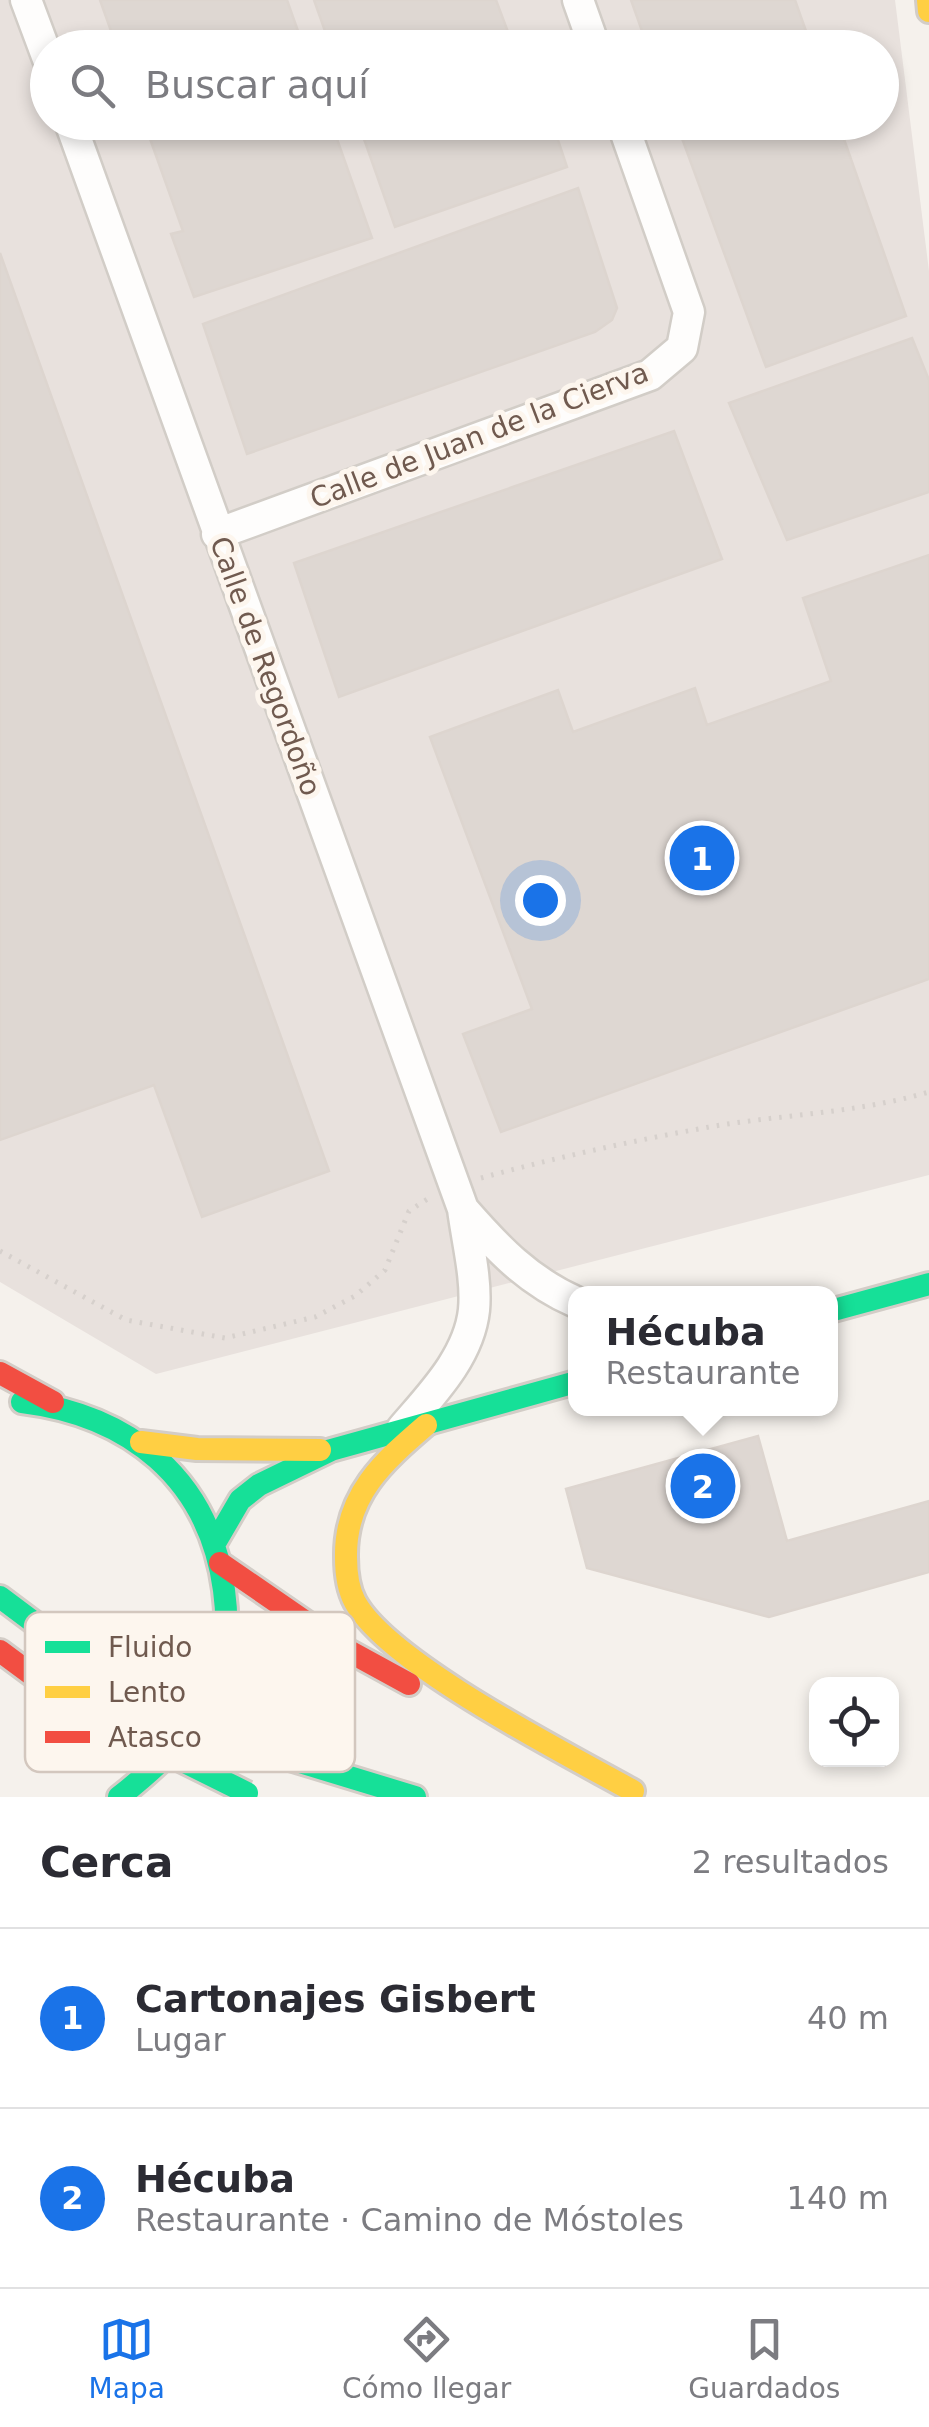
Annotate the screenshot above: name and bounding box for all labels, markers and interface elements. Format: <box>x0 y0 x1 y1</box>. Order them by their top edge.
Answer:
search box <box>30 30 899 140</box>
icon: search <box>65 58 120 113</box>
text: Buscar aquí <box>145 63 369 107</box>
street label: Calle de Juan de la Cierva <box>305 356 653 515</box>
street label: Calle de Regordoño <box>203 532 328 800</box>
pin: 1 <box>670 820 734 896</box>
your location <box>515 875 566 926</box>
popup <box>568 1286 838 1416</box>
text: Hécuba <box>606 1310 766 1354</box>
text: Restaurante <box>606 1354 800 1392</box>
pin: 2 <box>670 1448 736 1524</box>
legend <box>25 1612 355 1772</box>
text: Fluido <box>108 1631 192 1664</box>
text: Lento <box>108 1676 186 1709</box>
map controls <box>809 1677 899 1767</box>
button: locate <box>809 1677 899 1767</box>
text: Atasco <box>108 1721 202 1754</box>
text: Cerca <box>40 1838 173 1887</box>
text: 2 resultados <box>692 1843 889 1881</box>
text: Cartonajes Gisbert <box>135 1977 536 2021</box>
text: 1 <box>61 1999 84 2037</box>
text: 40 m <box>807 1999 889 2037</box>
text: Lugar <box>135 2021 226 2059</box>
text: Hécuba <box>135 2157 295 2201</box>
text: 2 <box>61 2179 84 2217</box>
text: 140 m <box>787 2179 889 2217</box>
text: Restaurante · Camino de Móstoles <box>135 2201 684 2239</box>
tab: Mapa <box>89 2312 165 2405</box>
tab: Cómo llegar <box>342 2312 511 2405</box>
tab: Guardados <box>688 2312 840 2405</box>

